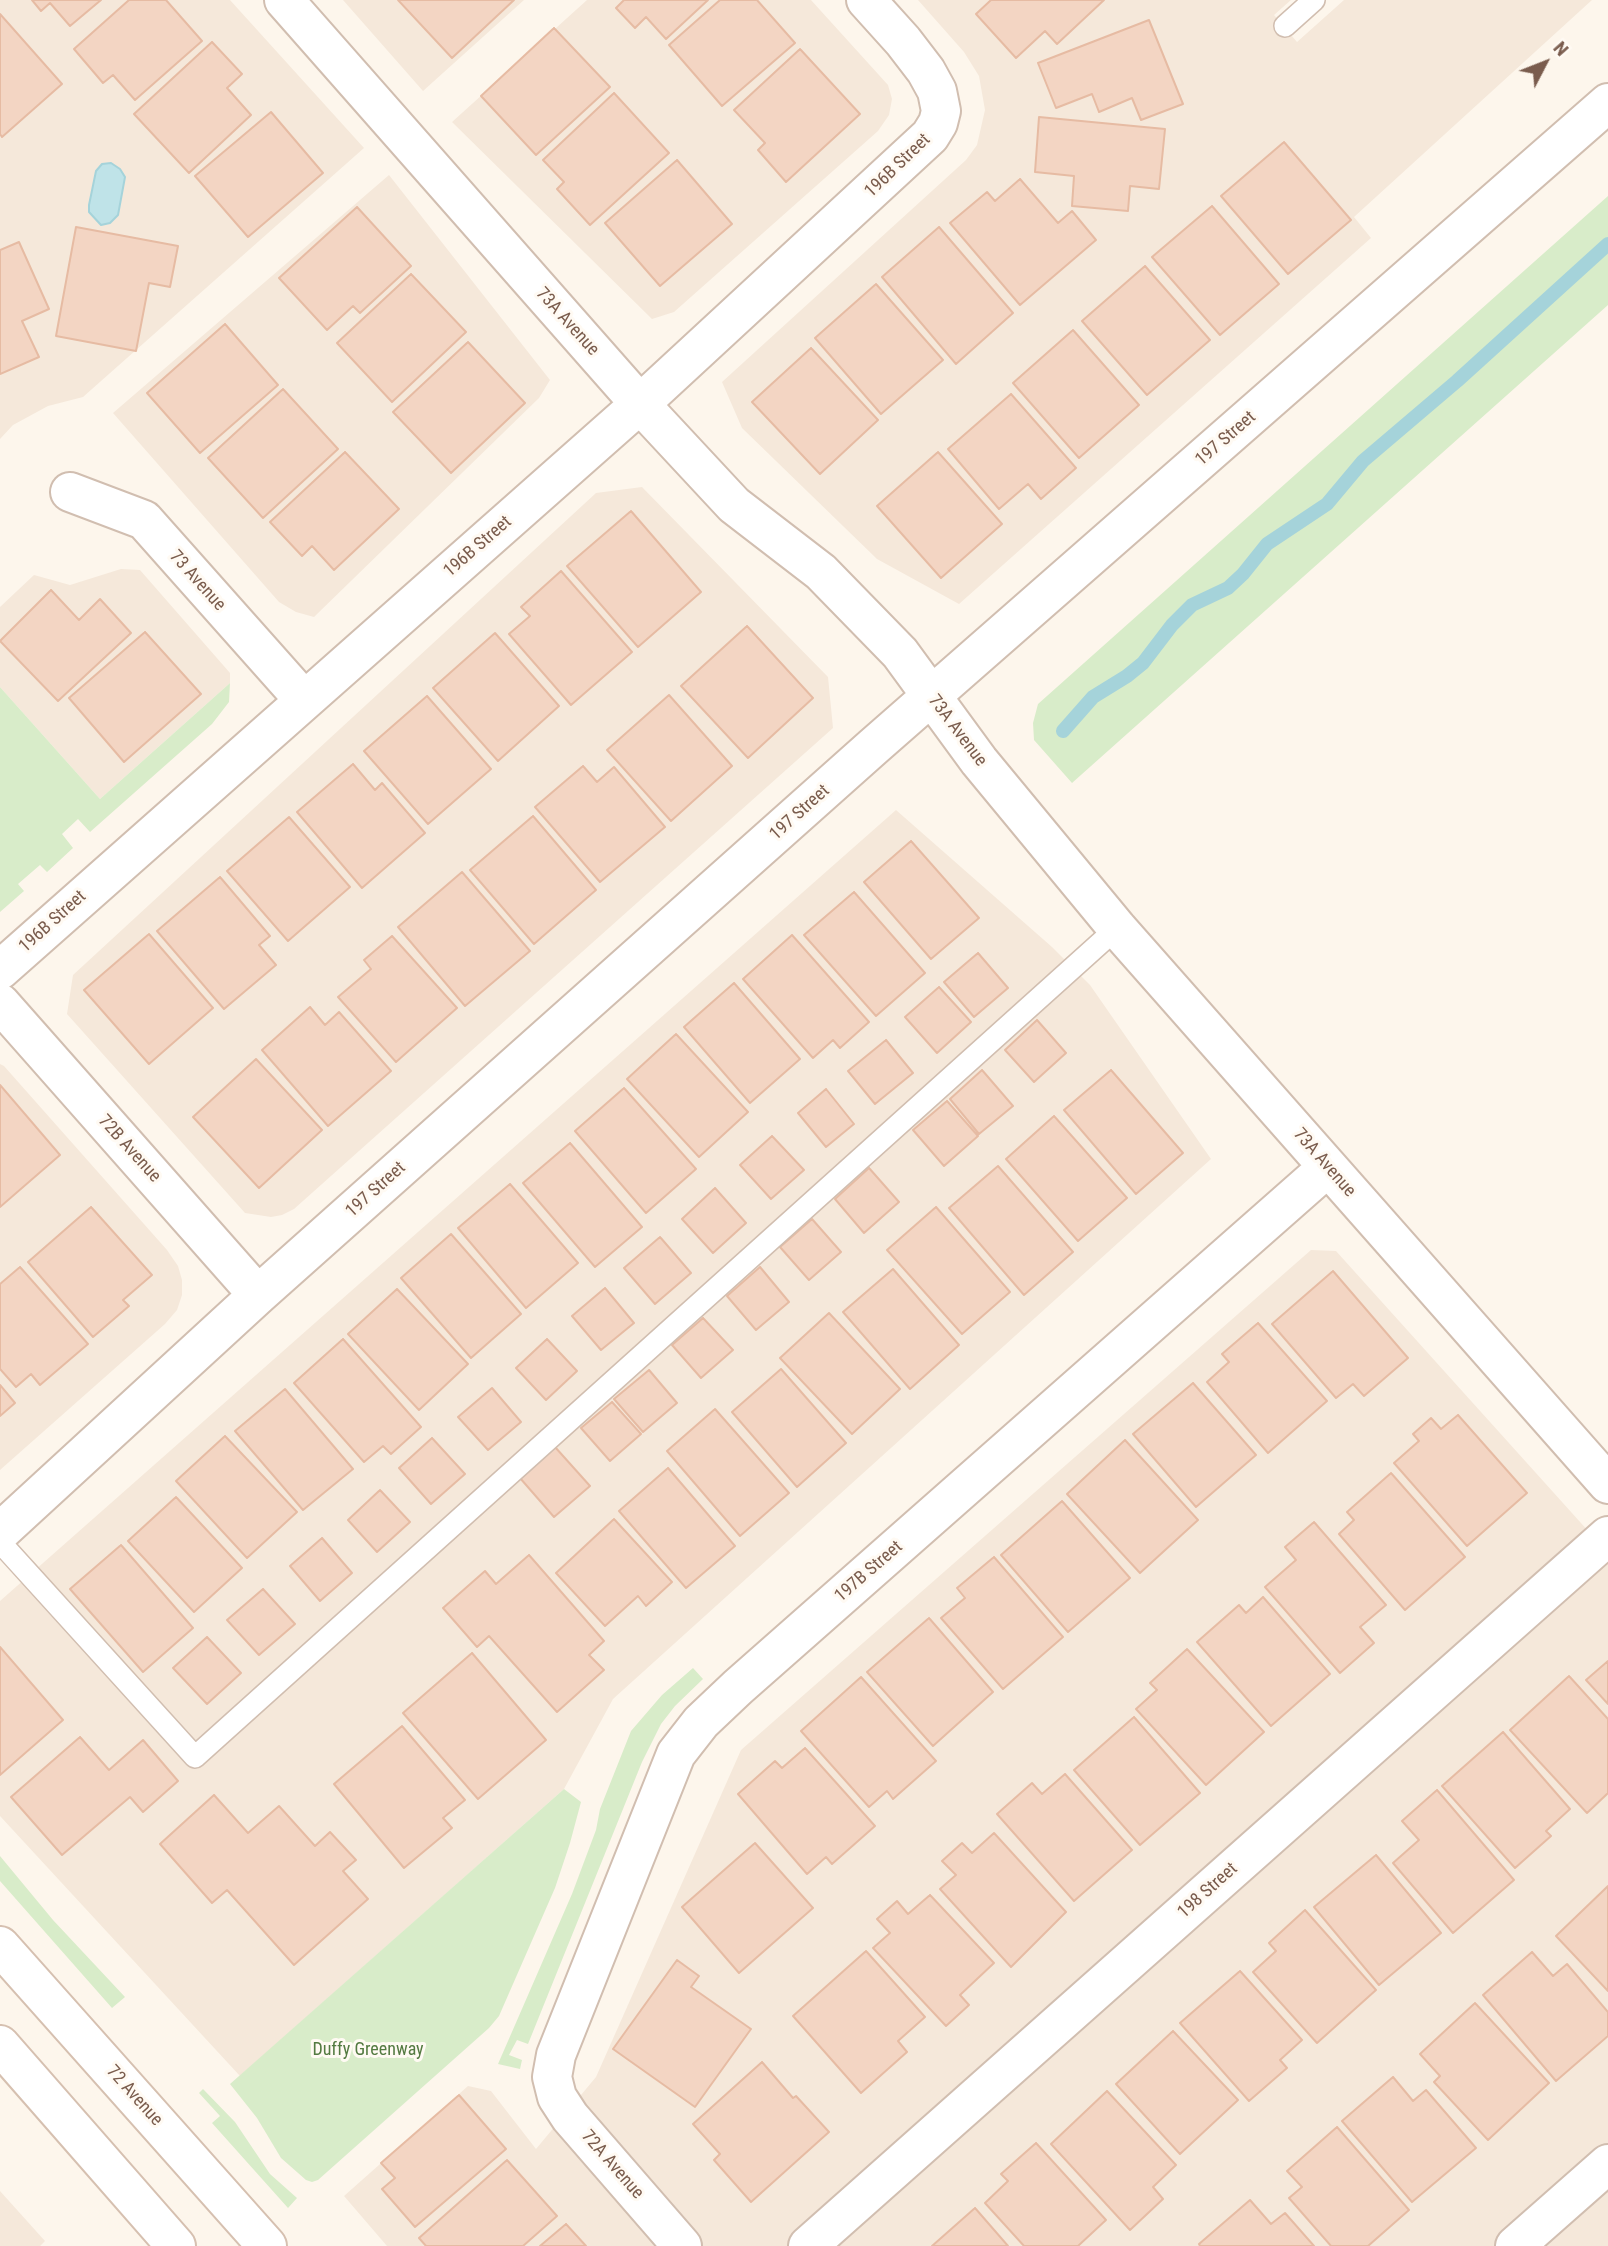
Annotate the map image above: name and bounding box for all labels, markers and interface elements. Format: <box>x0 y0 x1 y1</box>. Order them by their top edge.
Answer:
north arrow <box>1510 28 1580 98</box>
text: N <box>1549 37 1573 61</box>
street label: 196B Street <box>861 129 935 203</box>
street label: 73A Avenue <box>531 284 603 360</box>
street label: 197 Street <box>1191 407 1261 471</box>
street label: 196B Street <box>440 512 516 582</box>
street label: 73 Avenue <box>164 546 230 616</box>
street label: 73A Avenue <box>923 691 991 771</box>
street label: 197 Street <box>766 781 834 845</box>
street label: 196B Street <box>15 886 91 958</box>
street label: 72B Avenue <box>93 1111 165 1187</box>
street label: 73A Avenue <box>1288 1124 1360 1202</box>
street label: 197 Street <box>342 1158 410 1222</box>
street label: 197B Street <box>831 1537 907 1607</box>
street label: 198 Street <box>1174 1859 1242 1923</box>
park label: Duffy Greenway <box>312 2039 424 2061</box>
street label: 72 Avenue <box>101 2061 167 2131</box>
street label: 72A Avenue <box>576 2126 648 2204</box>

